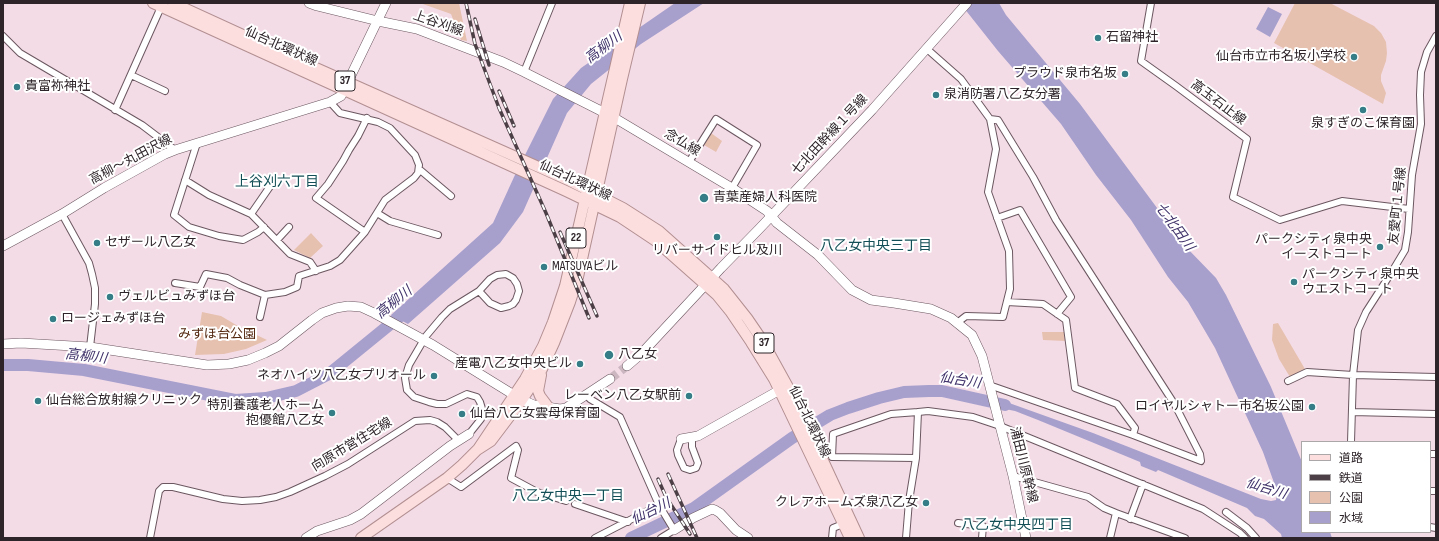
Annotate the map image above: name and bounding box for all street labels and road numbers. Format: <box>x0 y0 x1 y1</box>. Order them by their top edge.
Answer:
street label: 上谷刈線 <box>411 8 465 40</box>
street label: 仙台北環状線 <box>242 24 320 70</box>
road number: 37 <box>335 71 355 91</box>
street label: 高玉石止線 <box>1187 77 1249 129</box>
street label: 七北田幹線１号線 <box>789 92 871 178</box>
street label: 念仏線 <box>661 126 703 160</box>
street label: 高柳～丸田沢線 <box>87 132 175 188</box>
street label: 仙台北環状線 <box>536 157 614 205</box>
street label: 友愛町１号線 <box>1386 166 1410 246</box>
road number: 22 <box>566 228 586 248</box>
road number: 37 <box>754 333 774 353</box>
street label: 仙台北環状線 <box>785 384 833 460</box>
street label: 向原市営住宅線 <box>309 415 395 475</box>
street label: 浦田川原幹線 <box>1006 425 1040 505</box>

